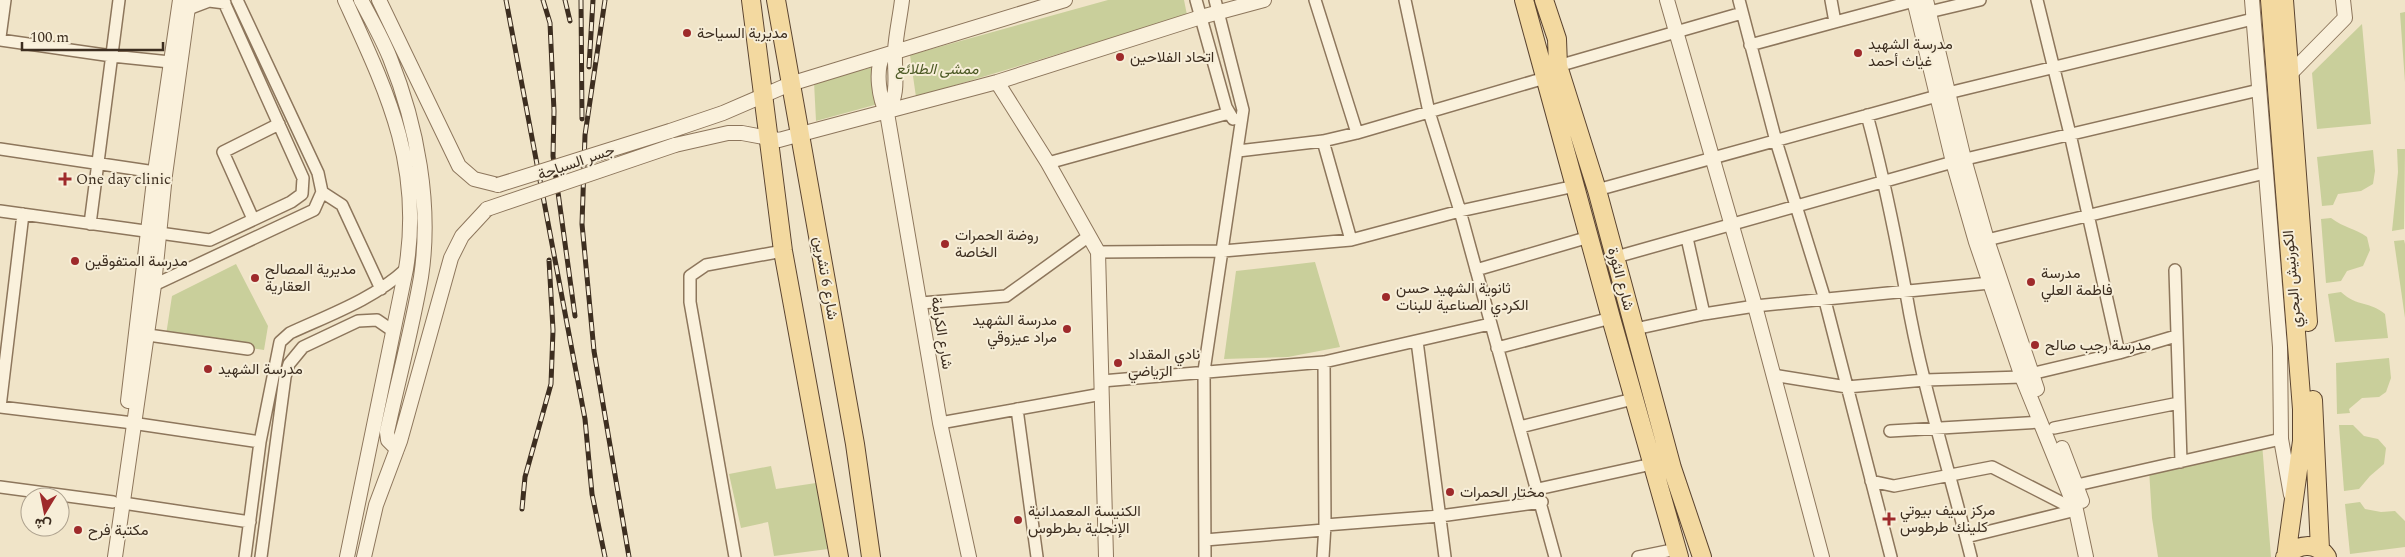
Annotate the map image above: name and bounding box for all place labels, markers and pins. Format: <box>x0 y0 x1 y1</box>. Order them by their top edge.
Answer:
place label: مديرية السياحة <box>697 22 788 45</box>
marker: مديرية السياحة <box>681 27 693 39</box>
place label: مدرسة الشهيد غياث أحمد <box>1868 33 1953 73</box>
place label: اتحاد الفلاحين <box>1130 46 1214 69</box>
marker: مدرسة الشهيد غياث أحمد <box>1852 47 1864 59</box>
marker: اتحاد الفلاحين <box>1114 51 1126 63</box>
place label: One day clinic <box>76 168 171 191</box>
marker: One day clinic <box>58 172 72 186</box>
place label: روضة الحمرات الخاصة <box>955 224 1039 264</box>
marker: روضة الحمرات الخاصة <box>939 238 951 250</box>
place label: مدرسة المتفوقين <box>85 250 188 273</box>
marker: مدرسة المتفوقين <box>69 255 81 267</box>
place label: مديرية المصالح العقارية <box>265 258 356 298</box>
place label: مدرسة فاطمة العلي <box>2041 262 2113 303</box>
marker: مديرية المصالح العقارية <box>249 272 261 284</box>
marker: مدرسة فاطمة العلي <box>2025 276 2037 288</box>
place label: ثانوية الشهيد حسن الكردي الصناعية للبنات <box>1396 277 1528 318</box>
marker: ثانوية الشهيد حسن الكردي الصناعية للبنات <box>1380 291 1392 303</box>
place label: مدرسة الشهيد مراد عيزوقي <box>972 309 1057 350</box>
marker: مدرسة الشهيد مراد عيزوقي <box>1061 323 1073 335</box>
place label: مدرسة رجب صالح <box>2045 334 2151 357</box>
marker: مدرسة رجب صالح <box>2029 339 2041 351</box>
place label: نادي المقداد الرياضي <box>1128 343 1200 384</box>
marker: نادي المقداد الرياضي <box>1112 357 1124 369</box>
place label: مدرسة الشهيد <box>218 358 303 381</box>
marker: مدرسة الشهيد <box>202 363 214 375</box>
place label: مختار الحمرات <box>1460 481 1545 504</box>
marker: مختار الحمرات <box>1444 486 1456 498</box>
place label: مركز سيف بيوتي كلينك طرطوس <box>1900 499 1995 539</box>
place label: الكنيسة المعمدانية الإنجلية بطرطوس <box>1028 500 1141 540</box>
marker: مركز سيف بيوتي كلينك طرطوس <box>1882 512 1896 526</box>
marker: الكنيسة المعمدانية الإنجلية بطرطوس <box>1012 514 1024 526</box>
place label: مكتبة فرح <box>88 519 148 542</box>
marker: مكتبة فرح <box>72 524 84 536</box>

